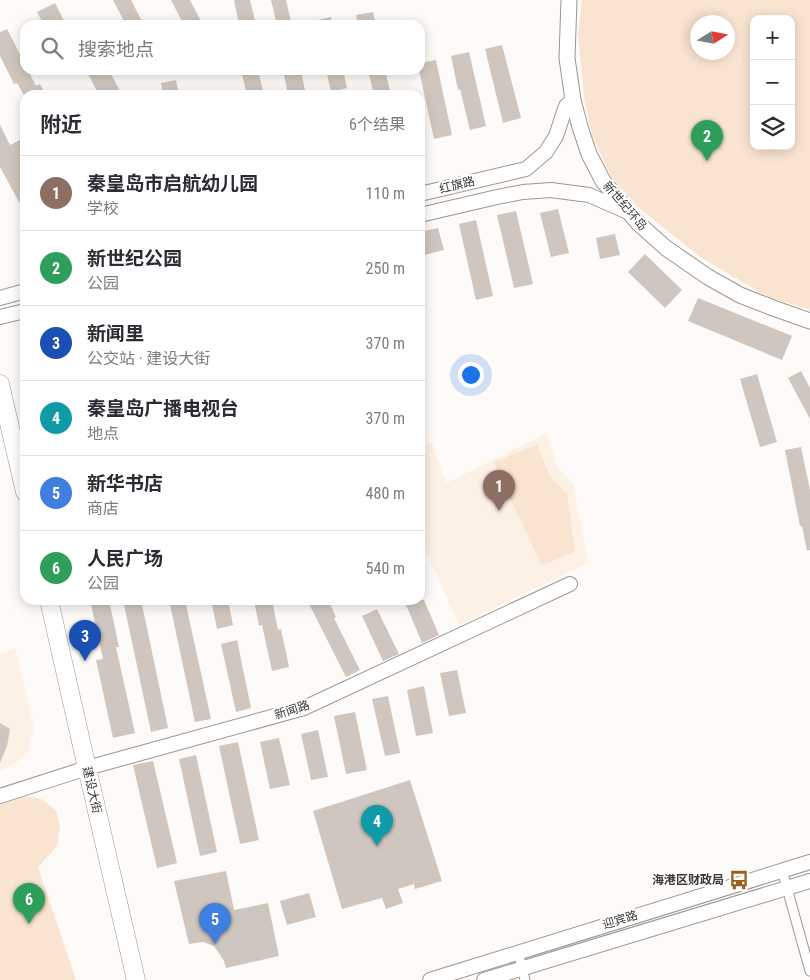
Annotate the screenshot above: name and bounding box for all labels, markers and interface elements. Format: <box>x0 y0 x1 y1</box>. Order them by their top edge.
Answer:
north arrow <box>690 15 735 60</box>
map controls <box>750 15 795 150</box>
button: + <box>750 15 795 60</box>
search box <box>20 20 425 75</box>
icon: search <box>38 34 66 62</box>
text: 搜索地点 <box>78 38 154 61</box>
button: − <box>750 60 795 105</box>
button: layers <box>750 105 795 150</box>
text: 附近 <box>40 113 82 137</box>
text: 6个结果 <box>349 115 405 134</box>
pin: 2 <box>691 120 723 161</box>
text: 秦皇岛市启航幼儿园 <box>87 172 258 195</box>
street label: 红旗路 <box>438 174 476 196</box>
street label: 新世纪环岛 <box>600 179 650 233</box>
text: 1 <box>52 184 60 203</box>
text: 110 m <box>366 184 405 203</box>
text: 学校 <box>87 199 119 218</box>
text: 新世纪公园 <box>87 247 182 270</box>
text: 2 <box>52 259 60 278</box>
text: 250 m <box>366 259 405 278</box>
text: 公园 <box>87 274 119 293</box>
text: 新闻里 <box>87 322 144 345</box>
text: 3 <box>52 334 60 353</box>
text: 370 m <box>366 334 405 353</box>
text: 公交站 · 建设大街 <box>87 349 210 368</box>
your location <box>458 362 484 388</box>
text: 秦皇岛广播电视台 <box>87 397 239 420</box>
text: 4 <box>52 409 60 428</box>
text: 370 m <box>366 409 405 428</box>
text: 地点 <box>87 424 119 443</box>
pin: 1 <box>483 470 515 511</box>
text: 新华书店 <box>87 472 163 495</box>
text: 5 <box>52 484 60 503</box>
text: 480 m <box>366 484 405 503</box>
text: 商店 <box>87 499 119 518</box>
text: 人民广场 <box>87 547 163 570</box>
text: 6 <box>52 559 60 578</box>
text: 540 m <box>366 559 405 578</box>
text: 公园 <box>87 574 119 593</box>
pin: 3 <box>69 620 101 661</box>
street label: 新闻路 <box>273 698 311 722</box>
street label: 建设大街 <box>80 765 104 815</box>
pin: 4 <box>361 805 393 846</box>
bus stop icon: 海港区财政局 <box>728 869 750 891</box>
place label: 海港区财政局 <box>652 873 724 887</box>
pin: 6 <box>13 883 45 924</box>
pin: 5 <box>199 903 231 944</box>
street label: 迎宾路 <box>601 908 639 932</box>

